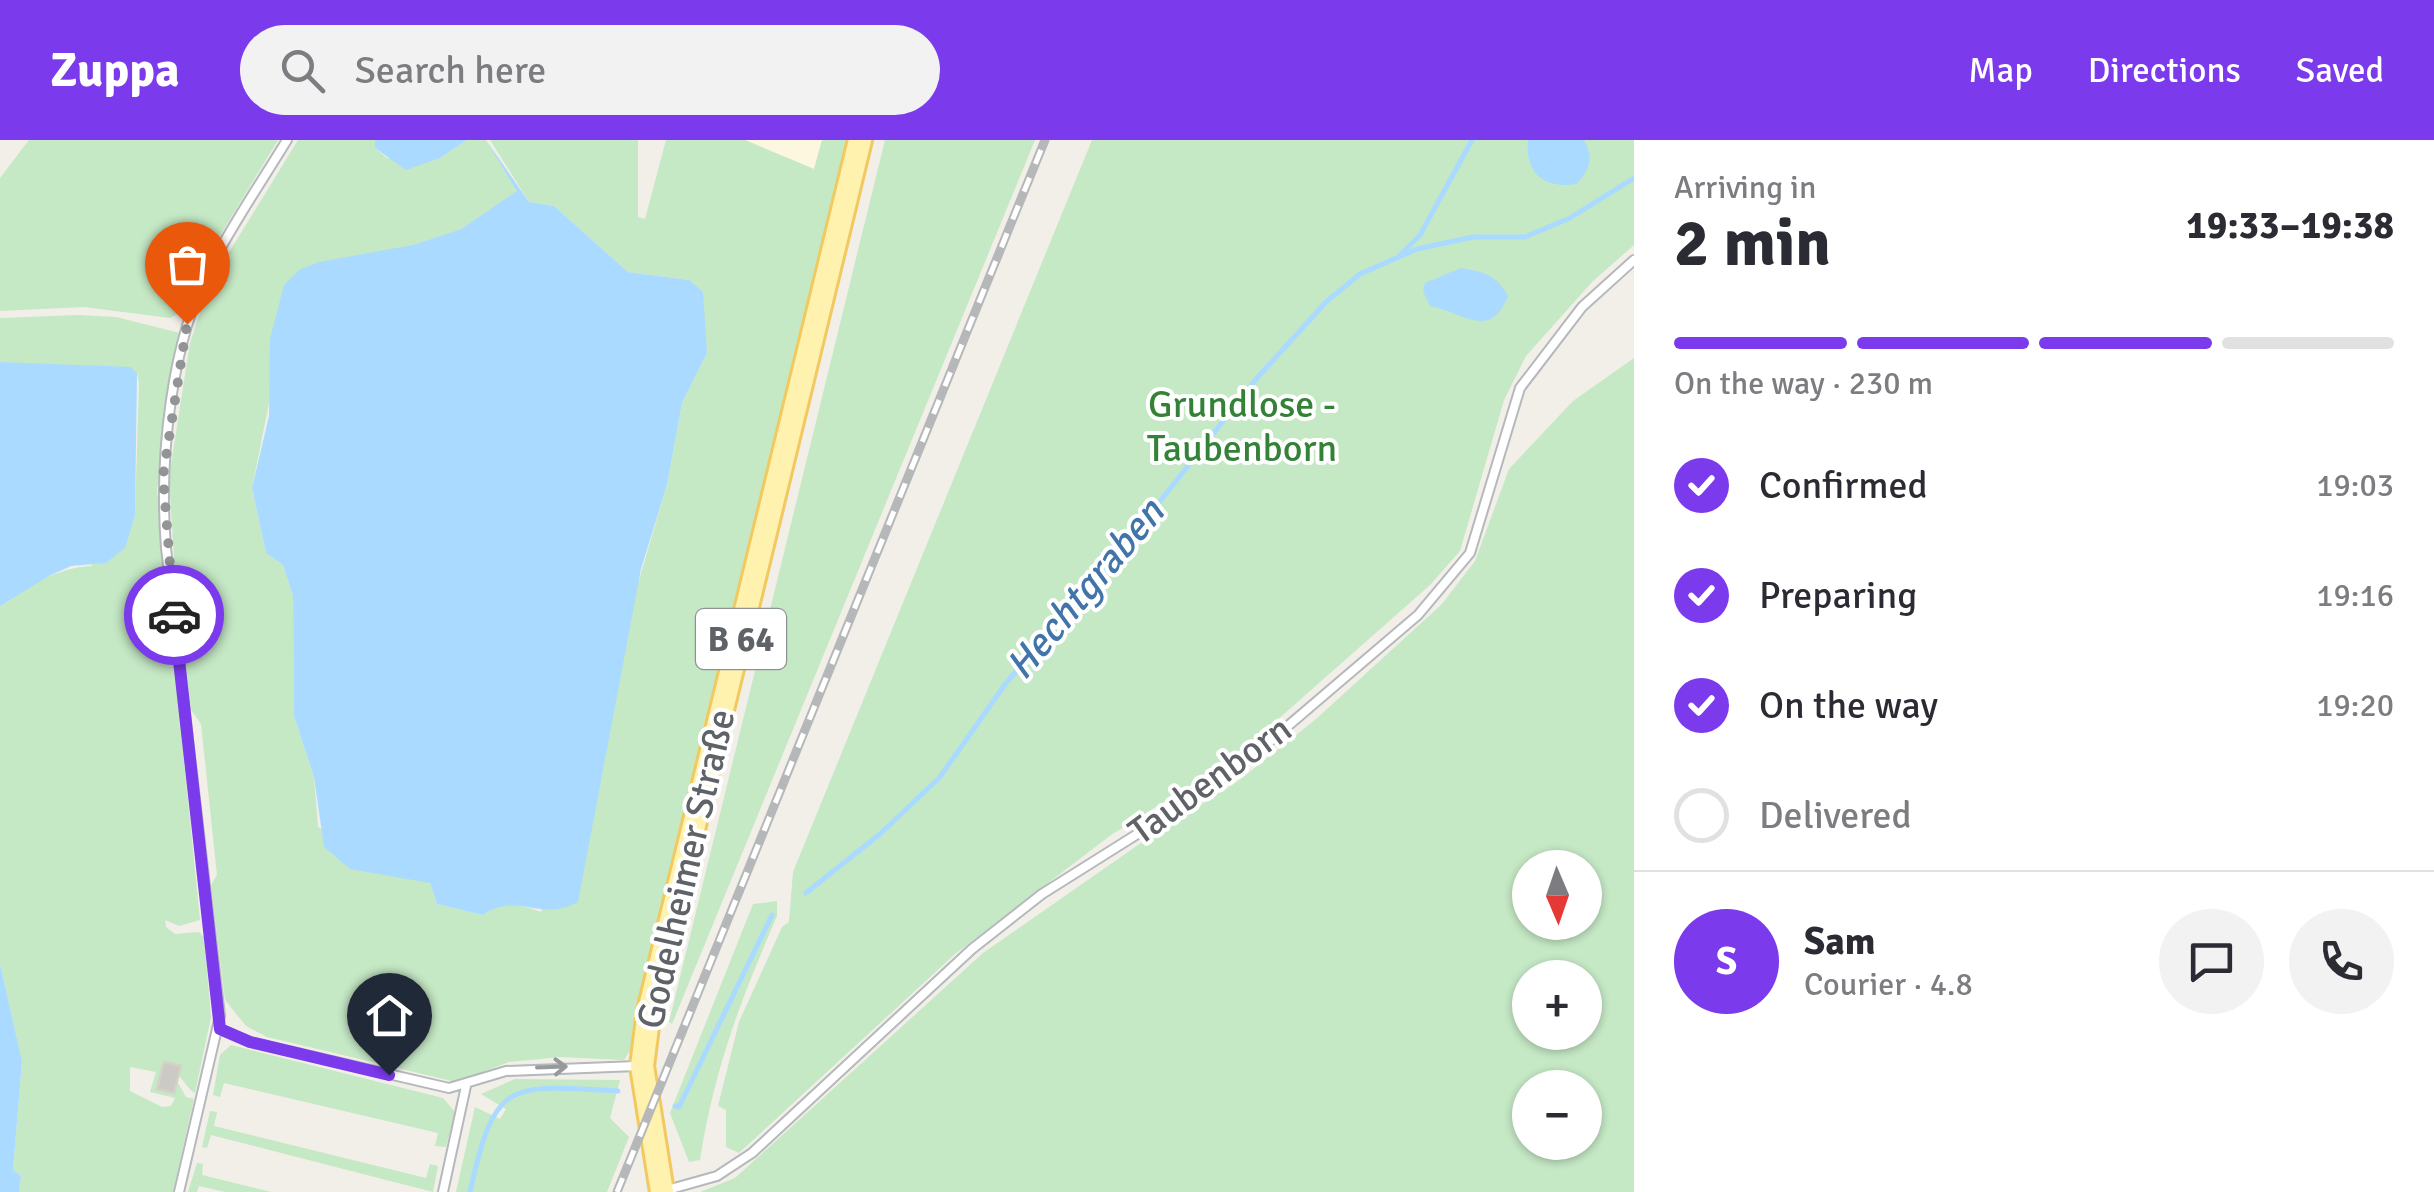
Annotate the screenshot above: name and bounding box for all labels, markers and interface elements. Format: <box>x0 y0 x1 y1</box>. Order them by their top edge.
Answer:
search box <box>240 25 940 115</box>
text: Zuppa <box>50 41 180 100</box>
icon: search <box>275 43 330 98</box>
text: Search here <box>355 47 546 94</box>
text: Map <box>1968 49 2033 92</box>
text: Directions <box>2088 49 2241 92</box>
text: Saved <box>2296 49 2384 92</box>
text: Arriving in <box>1674 168 1816 207</box>
text: 19:33–19:38 <box>2186 202 2394 249</box>
text: 2 min <box>1674 204 1831 284</box>
pin <box>145 222 230 325</box>
icon: bag <box>160 237 215 292</box>
text: On the way · 230 m <box>1674 364 1933 403</box>
park label: Grundlose - Taubenborn <box>1147 381 1337 472</box>
icon: check <box>1674 458 1729 513</box>
text: Confirmed <box>1759 462 1928 509</box>
text: 19:03 <box>2316 466 2394 505</box>
water label: Hechtgraben <box>995 488 1176 689</box>
courier <box>124 565 224 665</box>
icon: check <box>1674 568 1729 623</box>
text: Preparing <box>1759 572 1917 619</box>
text: 19:16 <box>2316 576 2394 615</box>
icon: car <box>147 588 202 643</box>
road number: B 64 <box>696 609 786 669</box>
icon: check <box>1674 678 1729 733</box>
text: On the way <box>1759 682 1938 729</box>
text: 19:20 <box>2316 686 2394 725</box>
street label: Godelheimer Straße <box>626 705 746 1033</box>
street label: Taubenborn <box>1119 705 1301 855</box>
text: Delivered <box>1759 792 1912 839</box>
north arrow <box>1512 850 1602 940</box>
map controls <box>1512 850 1602 1160</box>
button: chat <box>2159 909 2264 1014</box>
button: phone <box>2289 909 2394 1014</box>
text: Sam <box>1804 918 1875 965</box>
text: S <box>1716 938 1737 985</box>
button: + <box>1512 960 1602 1050</box>
text: Courier · 4.8 <box>1804 965 1973 1004</box>
pin <box>347 973 432 1076</box>
icon: home <box>362 988 417 1043</box>
one-way arrow <box>536 1057 568 1076</box>
button: − <box>1512 1070 1602 1160</box>

